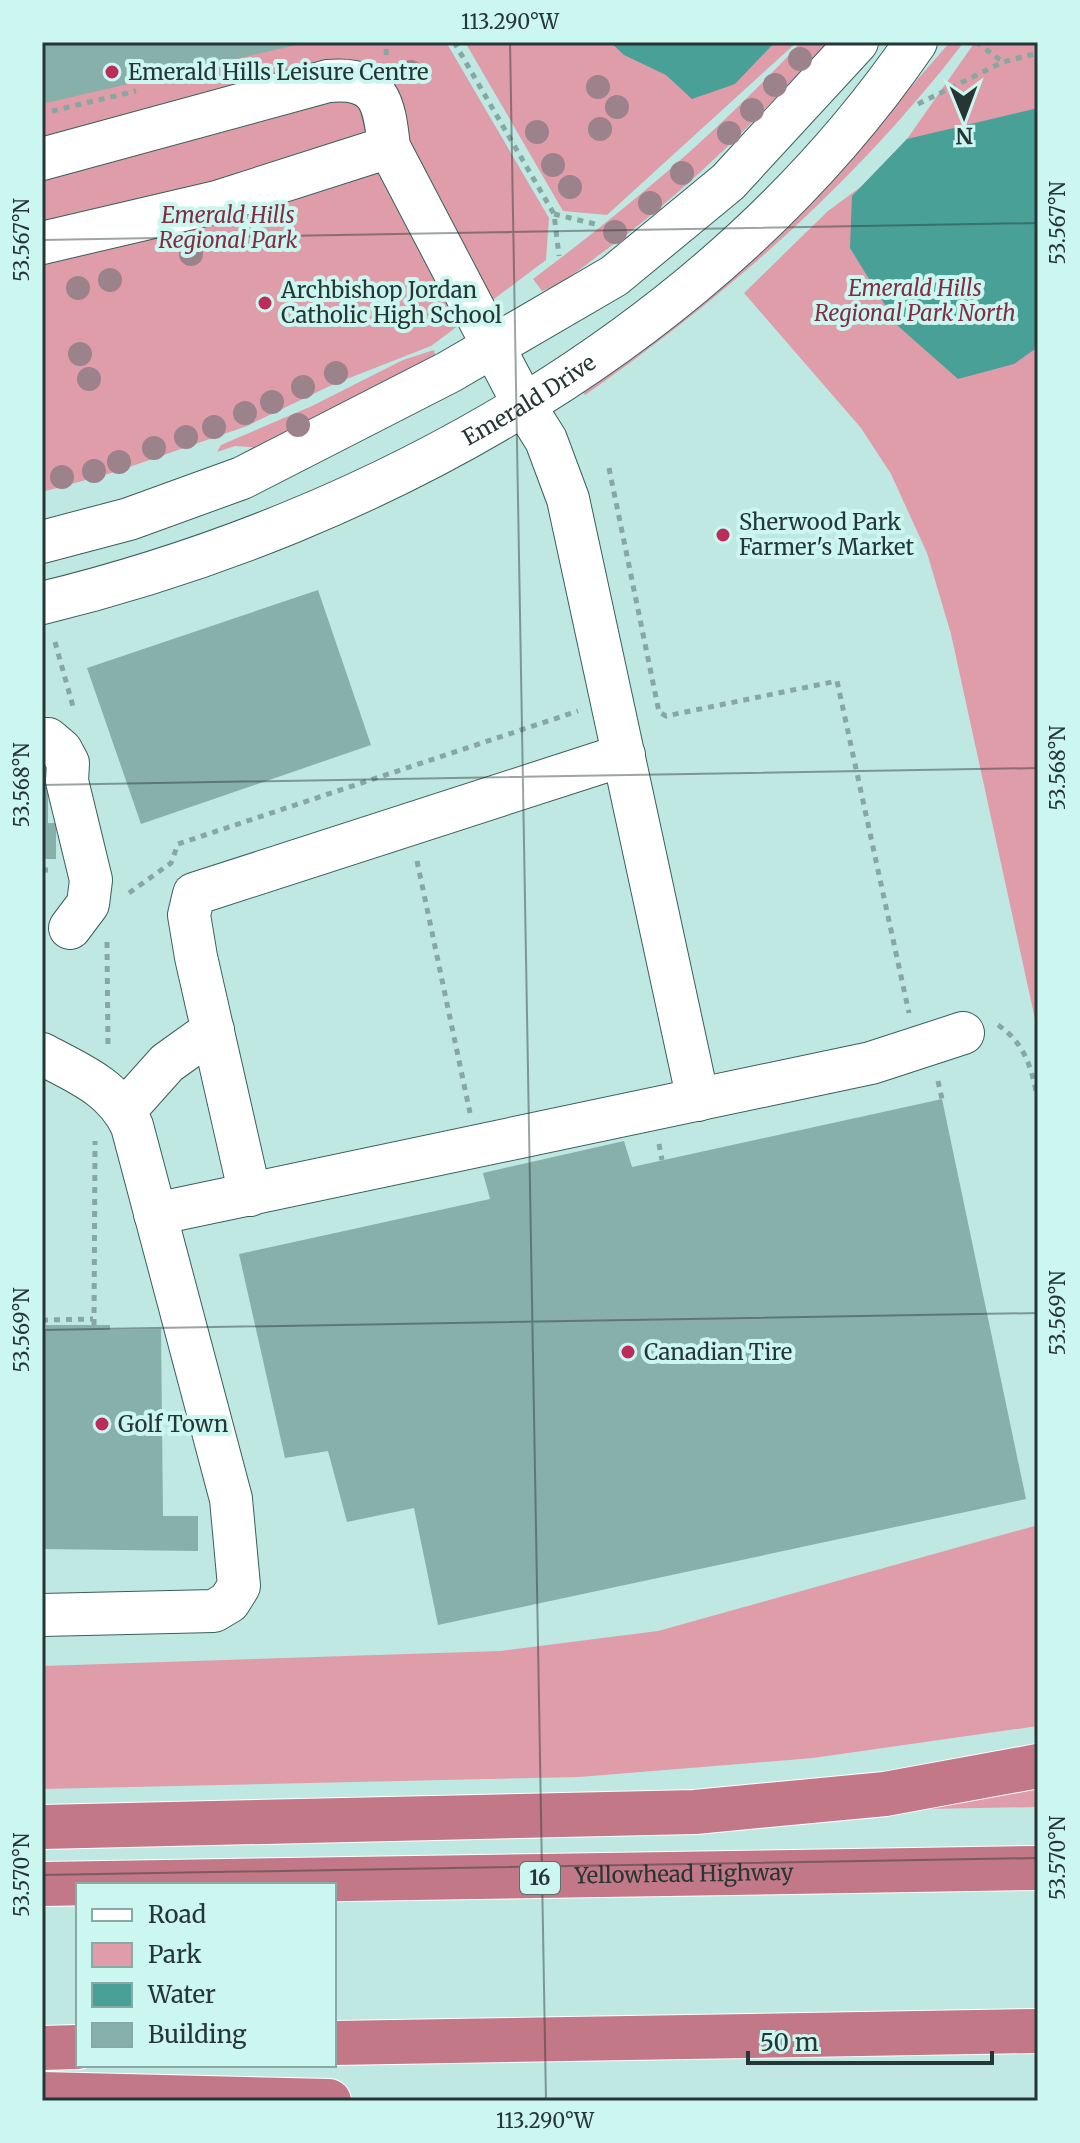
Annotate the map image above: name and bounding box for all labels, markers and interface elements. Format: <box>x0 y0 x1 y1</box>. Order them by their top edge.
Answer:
text: 113.290°W <box>461 9 560 34</box>
place label: Emerald Hills Leisure Centre <box>128 58 429 86</box>
marker: Emerald Hills Leisure Centre <box>103 63 121 81</box>
north arrow <box>924 76 1004 156</box>
text: N <box>955 122 973 150</box>
text: 53.567°N <box>1045 181 1070 265</box>
text: 53.567°N <box>9 198 34 282</box>
park label: Emerald Hills Regional Park <box>158 201 298 254</box>
park label: Emerald Hills Regional Park North <box>814 274 1016 327</box>
place label: Archbishop Jordan Catholic High School <box>280 276 502 329</box>
marker: Archbishop Jordan Catholic High School <box>256 294 274 312</box>
street label: Emerald Drive <box>458 348 601 452</box>
place label: Sherwood Park Farmer's Market <box>739 508 914 561</box>
marker: Sherwood Park Farmer's Market <box>714 526 732 544</box>
text: 53.568°N <box>1045 725 1070 811</box>
text: 53.568°N <box>9 742 34 828</box>
text: 53.569°N <box>1045 1270 1070 1355</box>
text: 53.569°N <box>9 1287 34 1372</box>
place label: Canadian Tire <box>644 1338 792 1366</box>
marker: Canadian Tire <box>619 1343 637 1361</box>
place label: Golf Town <box>118 1410 229 1438</box>
marker: Golf Town <box>93 1415 111 1433</box>
text: 53.570°N <box>1045 1815 1070 1900</box>
text: 53.570°N <box>9 1832 34 1917</box>
street label: Yellowhead Highway <box>573 1858 794 1889</box>
road number: 16 <box>520 1862 560 1894</box>
legend <box>76 1883 336 2067</box>
text: Road <box>148 1899 206 1930</box>
text: Park <box>148 1939 202 1970</box>
text: Water <box>147 1979 216 2010</box>
scale bar <box>748 2015 992 2065</box>
text: Building <box>148 2019 247 2050</box>
text: 50 m <box>760 2027 819 2058</box>
text: 113.290°W <box>496 2108 595 2133</box>

